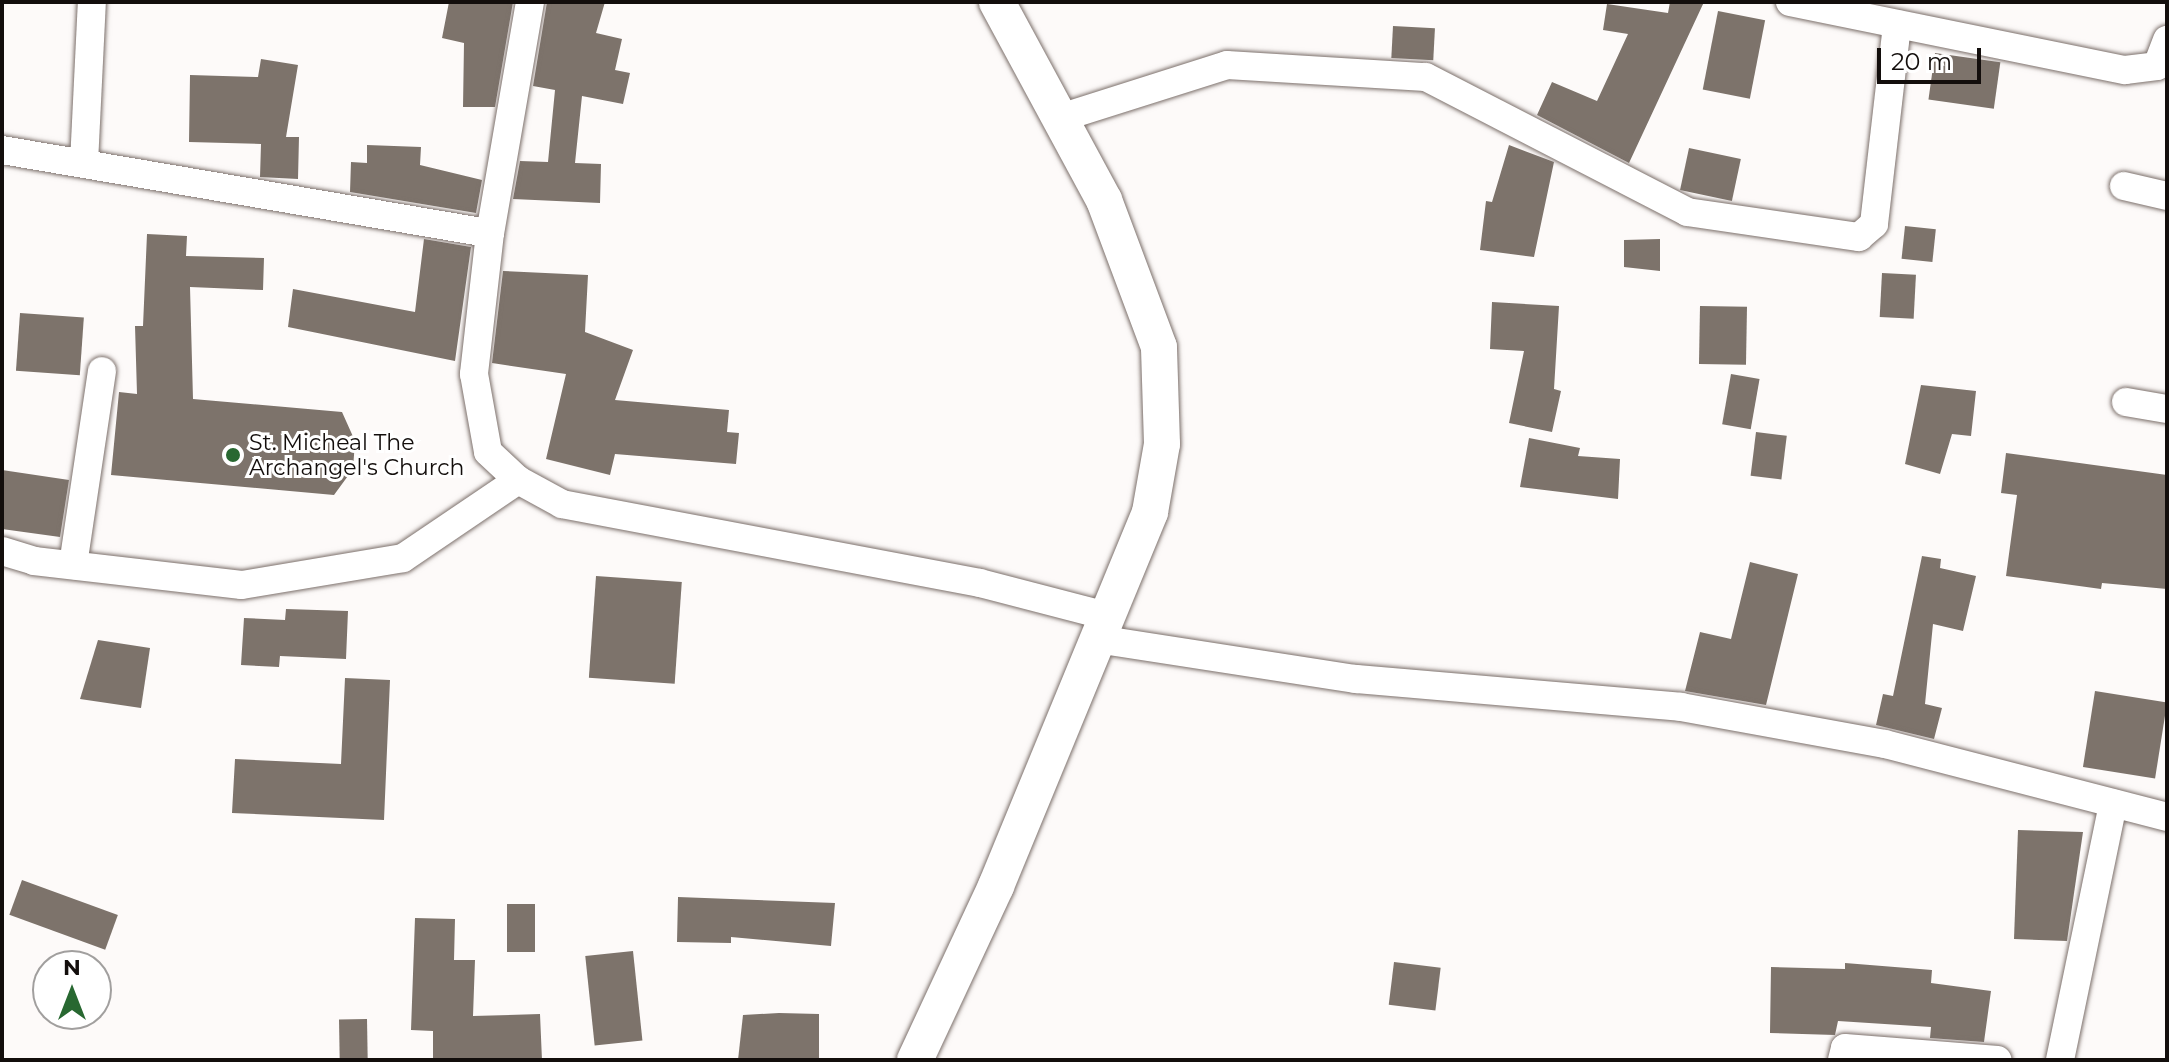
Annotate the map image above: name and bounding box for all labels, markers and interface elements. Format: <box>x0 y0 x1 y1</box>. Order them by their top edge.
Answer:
scale bar <box>1881 32 1985 82</box>
text: 20 m <box>1891 47 1952 76</box>
place label: St. Micheal The Archangel's Church <box>249 429 464 480</box>
marker: St. Micheal The Archangel's Church <box>224 446 242 464</box>
north arrow <box>32 950 112 1030</box>
text: N <box>63 954 81 981</box>

